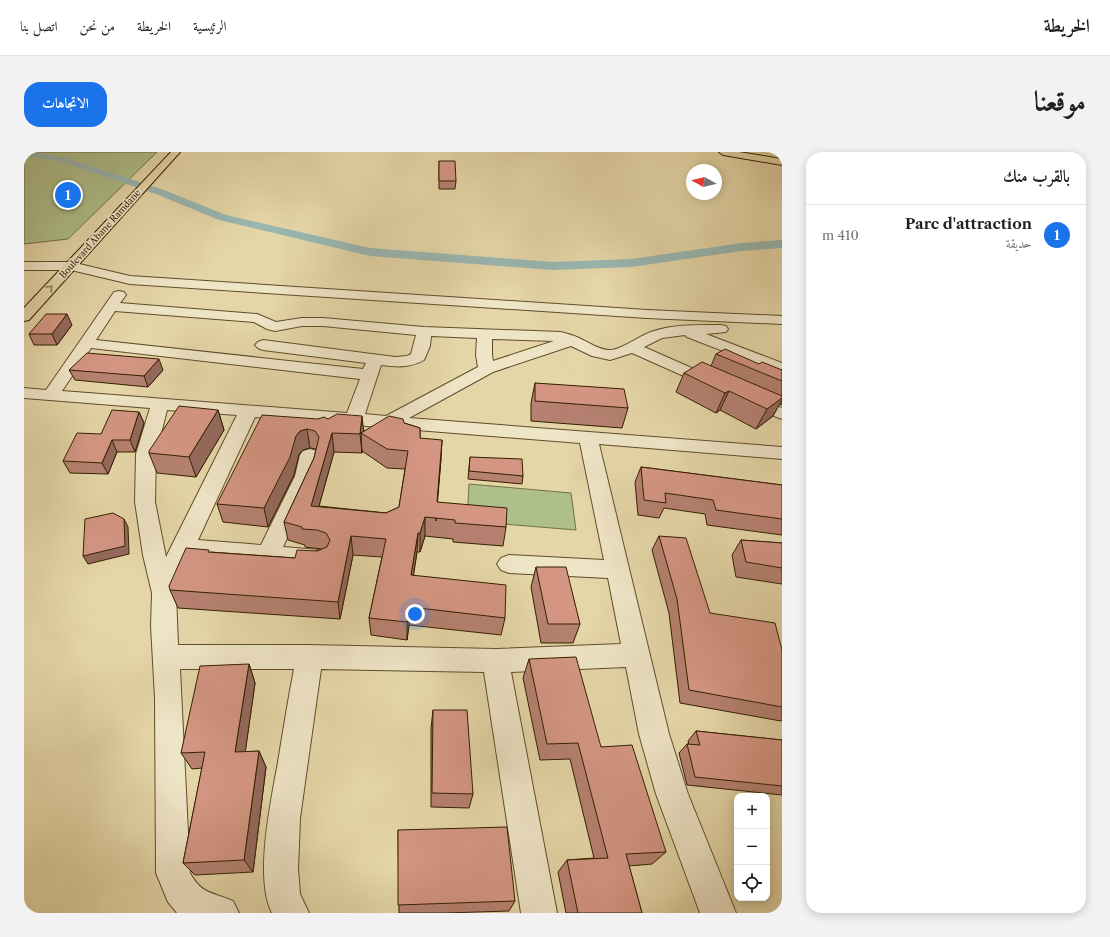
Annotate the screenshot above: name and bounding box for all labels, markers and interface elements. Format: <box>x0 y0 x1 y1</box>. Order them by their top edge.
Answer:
text: الخريطة <box>1044 14 1090 37</box>
text: اتصل بنا <box>20 17 58 35</box>
text: من نحن <box>80 17 115 35</box>
text: الخريطة <box>137 17 171 35</box>
text: الرئيسية <box>193 17 227 35</box>
button: الاتجاهات <box>24 82 107 127</box>
text: موقعنا <box>1034 84 1086 118</box>
north arrow <box>686 164 722 200</box>
text: بالقرب منك <box>1003 166 1070 186</box>
pin: 1 <box>55 180 81 210</box>
street label: Boulevard Abane Ramdane <box>57 187 143 280</box>
text: Parc d'attraction <box>905 214 1032 233</box>
text: 410 m <box>822 227 859 243</box>
text: 1 <box>1054 227 1060 243</box>
text: حديقة <box>1006 235 1032 251</box>
one-way arrow <box>46 285 53 293</box>
your location <box>405 604 425 624</box>
map controls <box>734 793 770 901</box>
button: + <box>734 793 770 829</box>
button: − <box>734 829 770 865</box>
button: locate <box>734 865 770 901</box>

